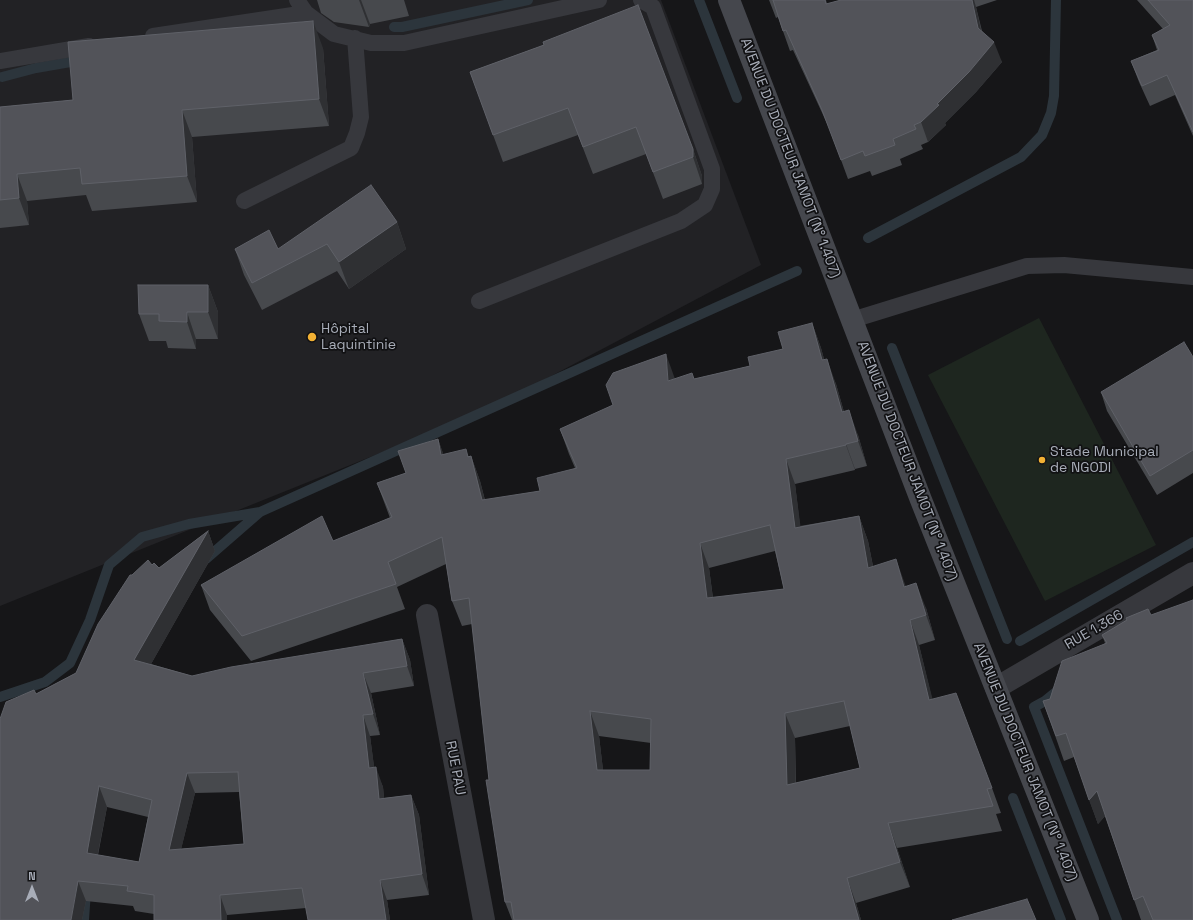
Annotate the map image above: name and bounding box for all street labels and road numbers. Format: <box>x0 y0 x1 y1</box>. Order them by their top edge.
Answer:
street label: AVENUE DU DOCTEUR JAMOT (N° 1.407) <box>736 36 844 280</box>
street label: AVENUE DU DOCTEUR JAMOT (N° 1.407) <box>853 339 961 583</box>
street label: RUE 1.366 <box>1062 607 1126 653</box>
street label: AVENUE DU DOCTEUR JAMOT (N° 1.407) <box>969 640 1081 884</box>
street label: RUE PAU <box>441 739 469 797</box>

